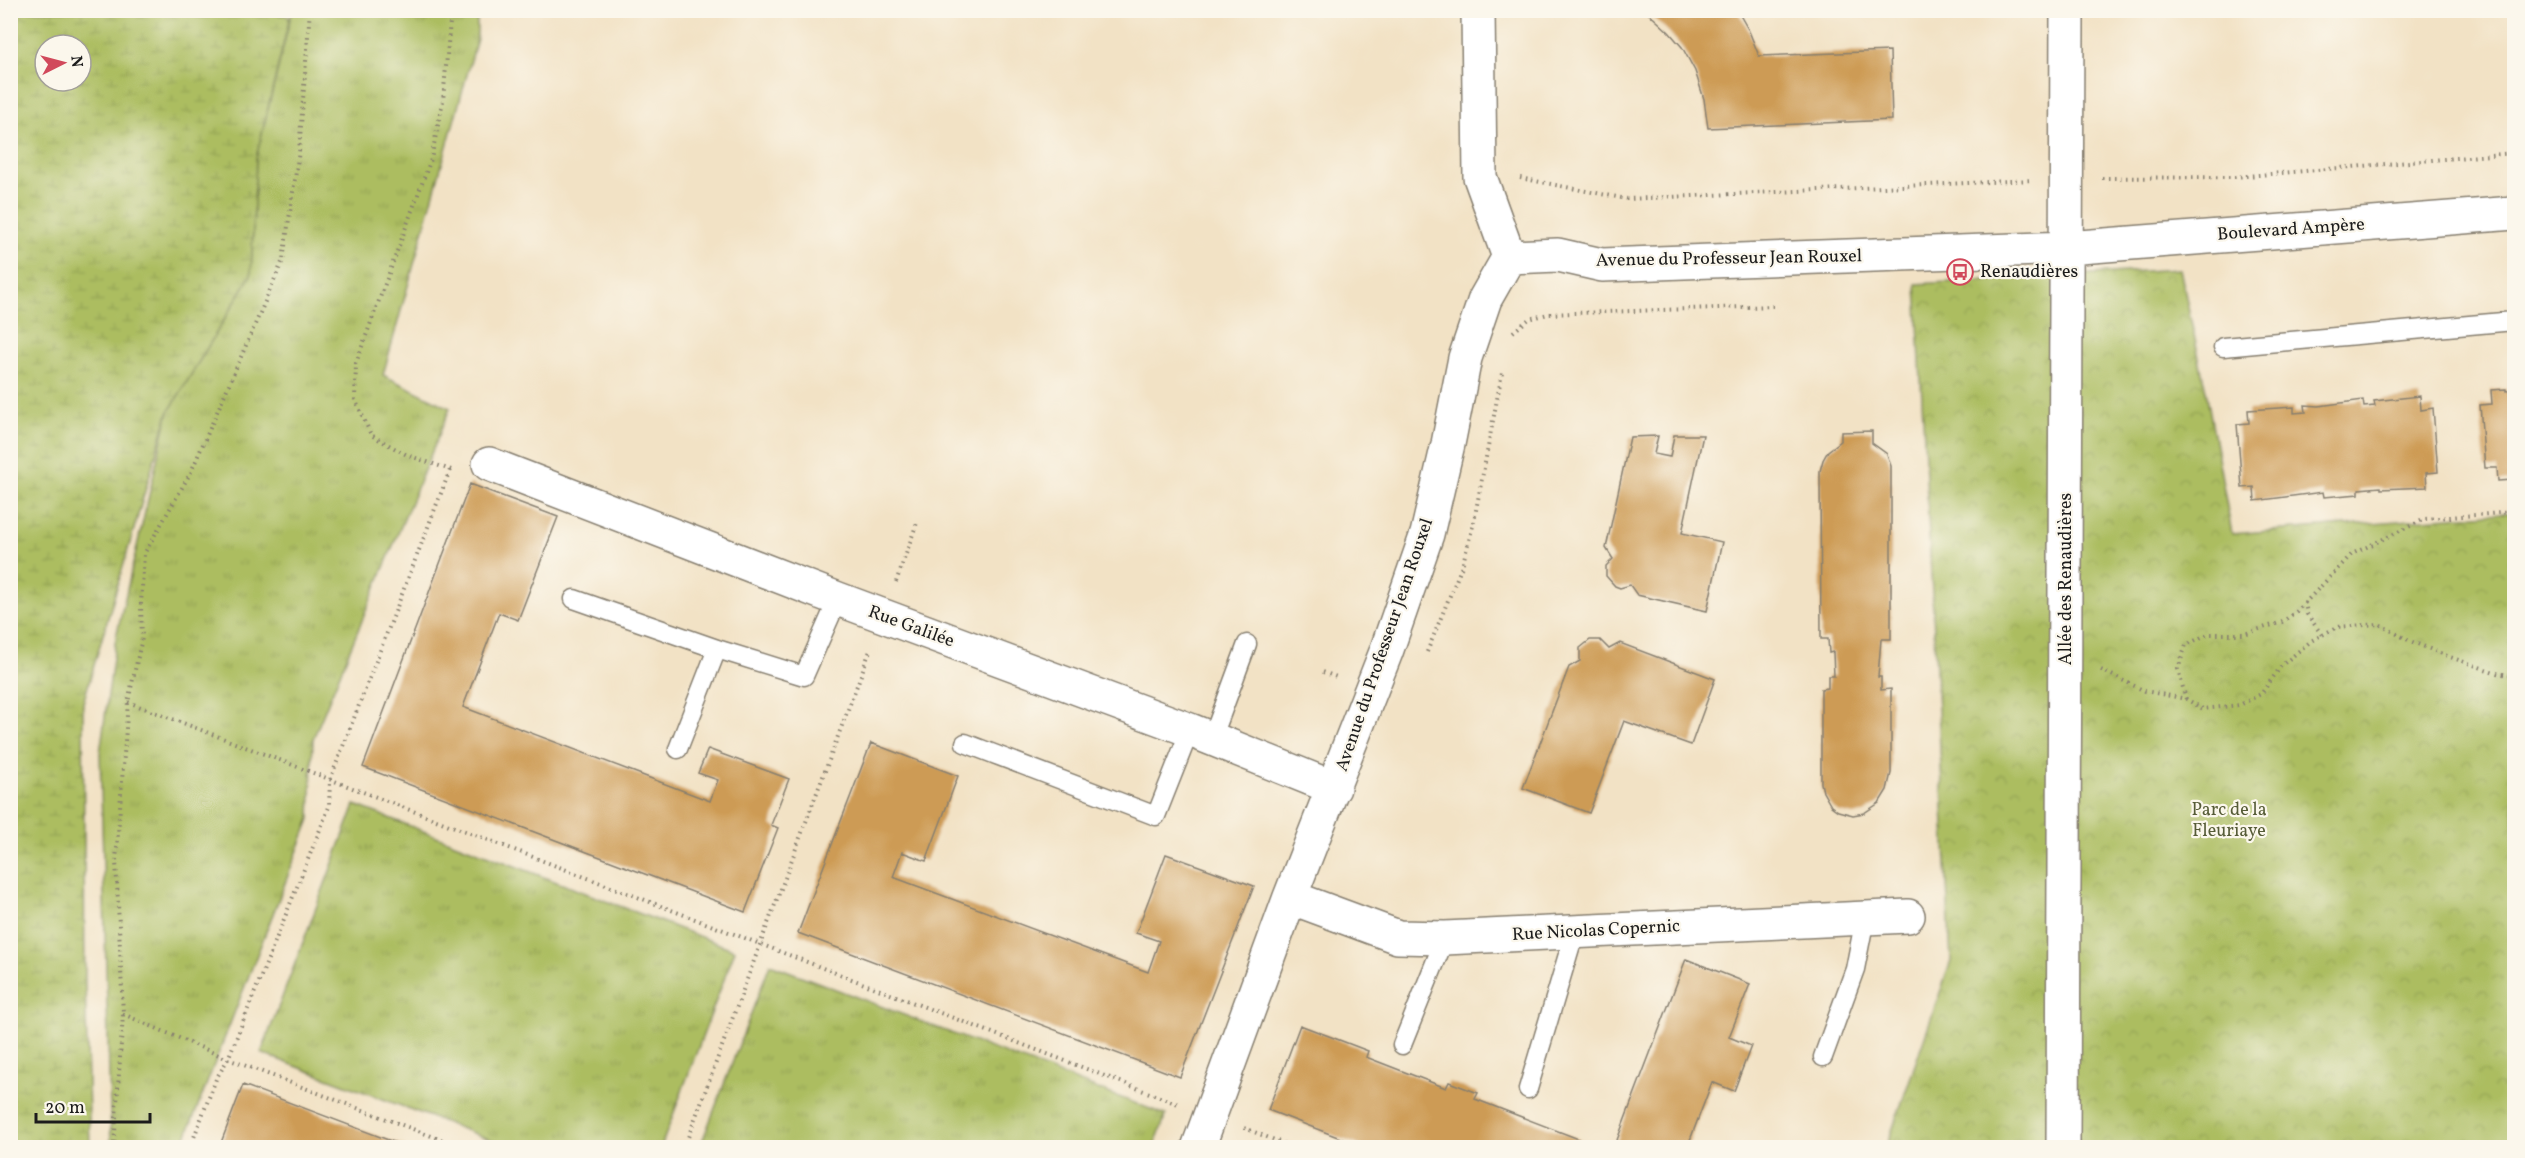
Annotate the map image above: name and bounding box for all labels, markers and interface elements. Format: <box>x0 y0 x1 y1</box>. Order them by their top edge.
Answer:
north arrow <box>33 33 93 93</box>
text: N <box>64 55 88 69</box>
street label: Boulevard Ampère <box>2216 212 2366 248</box>
street label: Avenue du Professeur Jean Rouxel <box>1596 244 1862 274</box>
bus stop icon: Renaudières <box>1945 257 1975 287</box>
place label: Renaudières <box>1980 260 2078 285</box>
street label: Allée des Renaudières <box>2054 493 2079 665</box>
street label: Avenue du Professeur Jean Rouxel <box>1330 515 1440 775</box>
street label: Rue Galilée <box>864 600 958 654</box>
park label: Parc de la Fleuriaye <box>2191 798 2267 844</box>
street label: Rue Nicolas Copernic <box>1511 914 1681 948</box>
scale bar <box>36 1086 150 1124</box>
text: 20 m <box>45 1096 85 1121</box>

